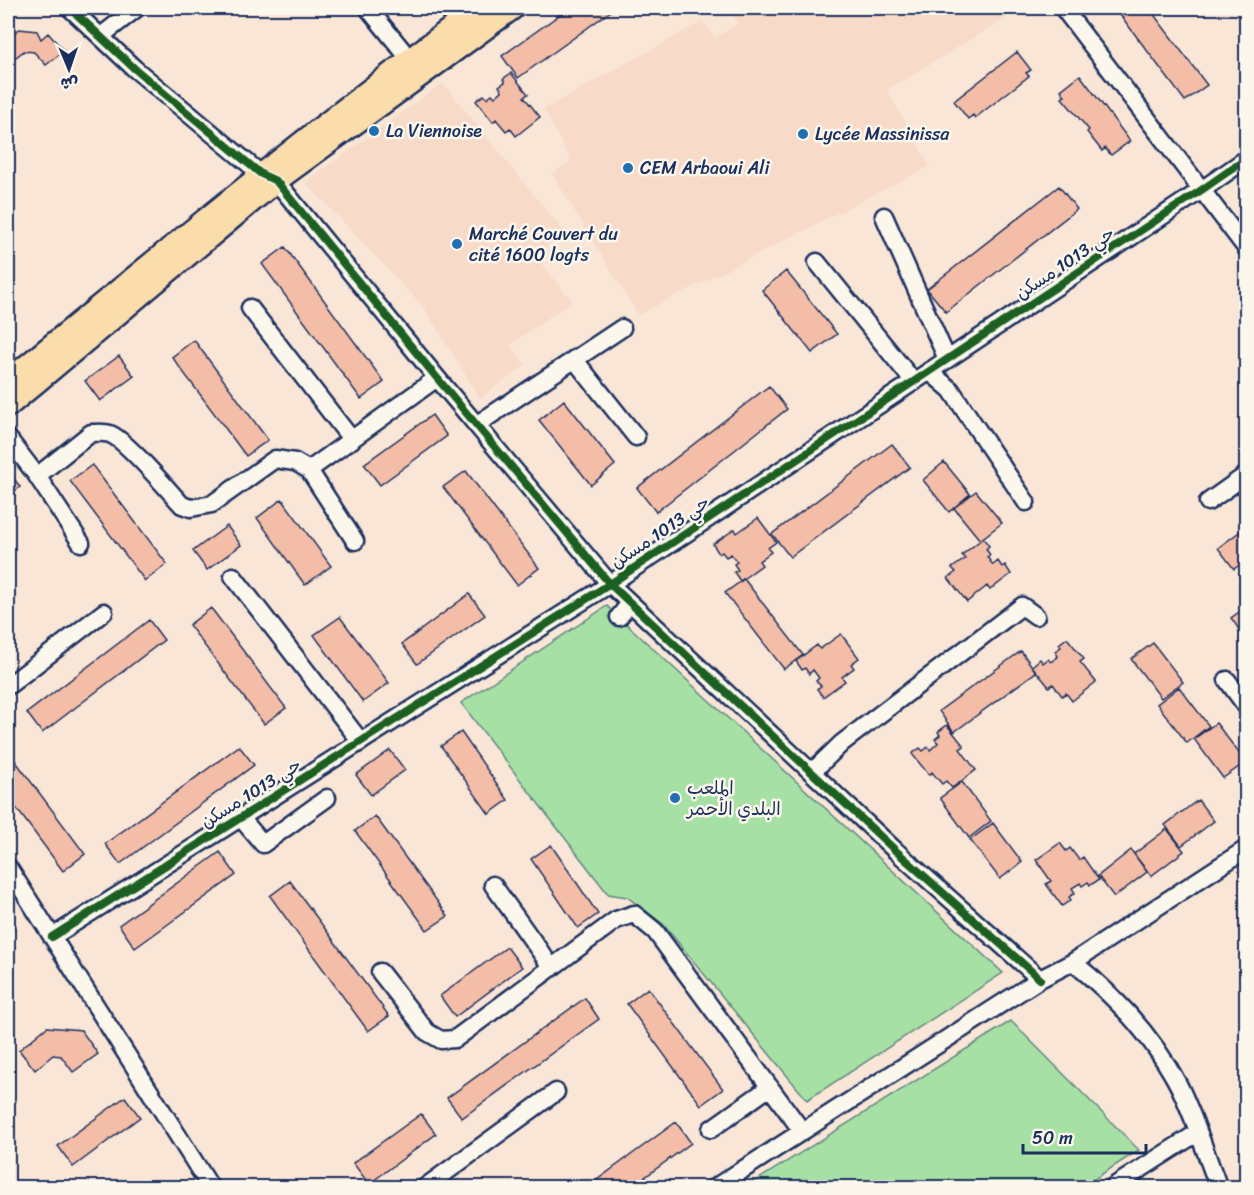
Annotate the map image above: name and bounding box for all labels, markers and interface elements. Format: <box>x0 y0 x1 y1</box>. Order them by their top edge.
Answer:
north arrow <box>39 39 99 99</box>
text: ش <box>60 69 79 98</box>
place label: La Viennoise <box>386 115 482 147</box>
place label: Lycée Massinissa <box>815 118 950 150</box>
marker: La Viennoise <box>367 124 381 138</box>
marker: Lycée Massinissa <box>796 127 810 141</box>
place label: CEM Arbaoui Ali <box>640 152 770 184</box>
marker: CEM Arbaoui Ali <box>621 161 635 175</box>
place label: Marché Couvert du cité 1600 logts <box>469 218 618 271</box>
street label: حي 1013 مسكن <box>1009 218 1121 308</box>
marker: Marché Couvert du cité 1600 logts <box>450 237 464 251</box>
street label: حي 1013 مسكن <box>604 487 716 577</box>
street label: حي 1013 مسكن <box>194 749 308 837</box>
place label: الملعب البلدي الأحمر <box>685 772 781 825</box>
marker: الملعب البلدي الأحمر <box>668 791 682 805</box>
scale bar <box>1023 1117 1146 1155</box>
text: 50 m <box>1032 1122 1073 1154</box>

